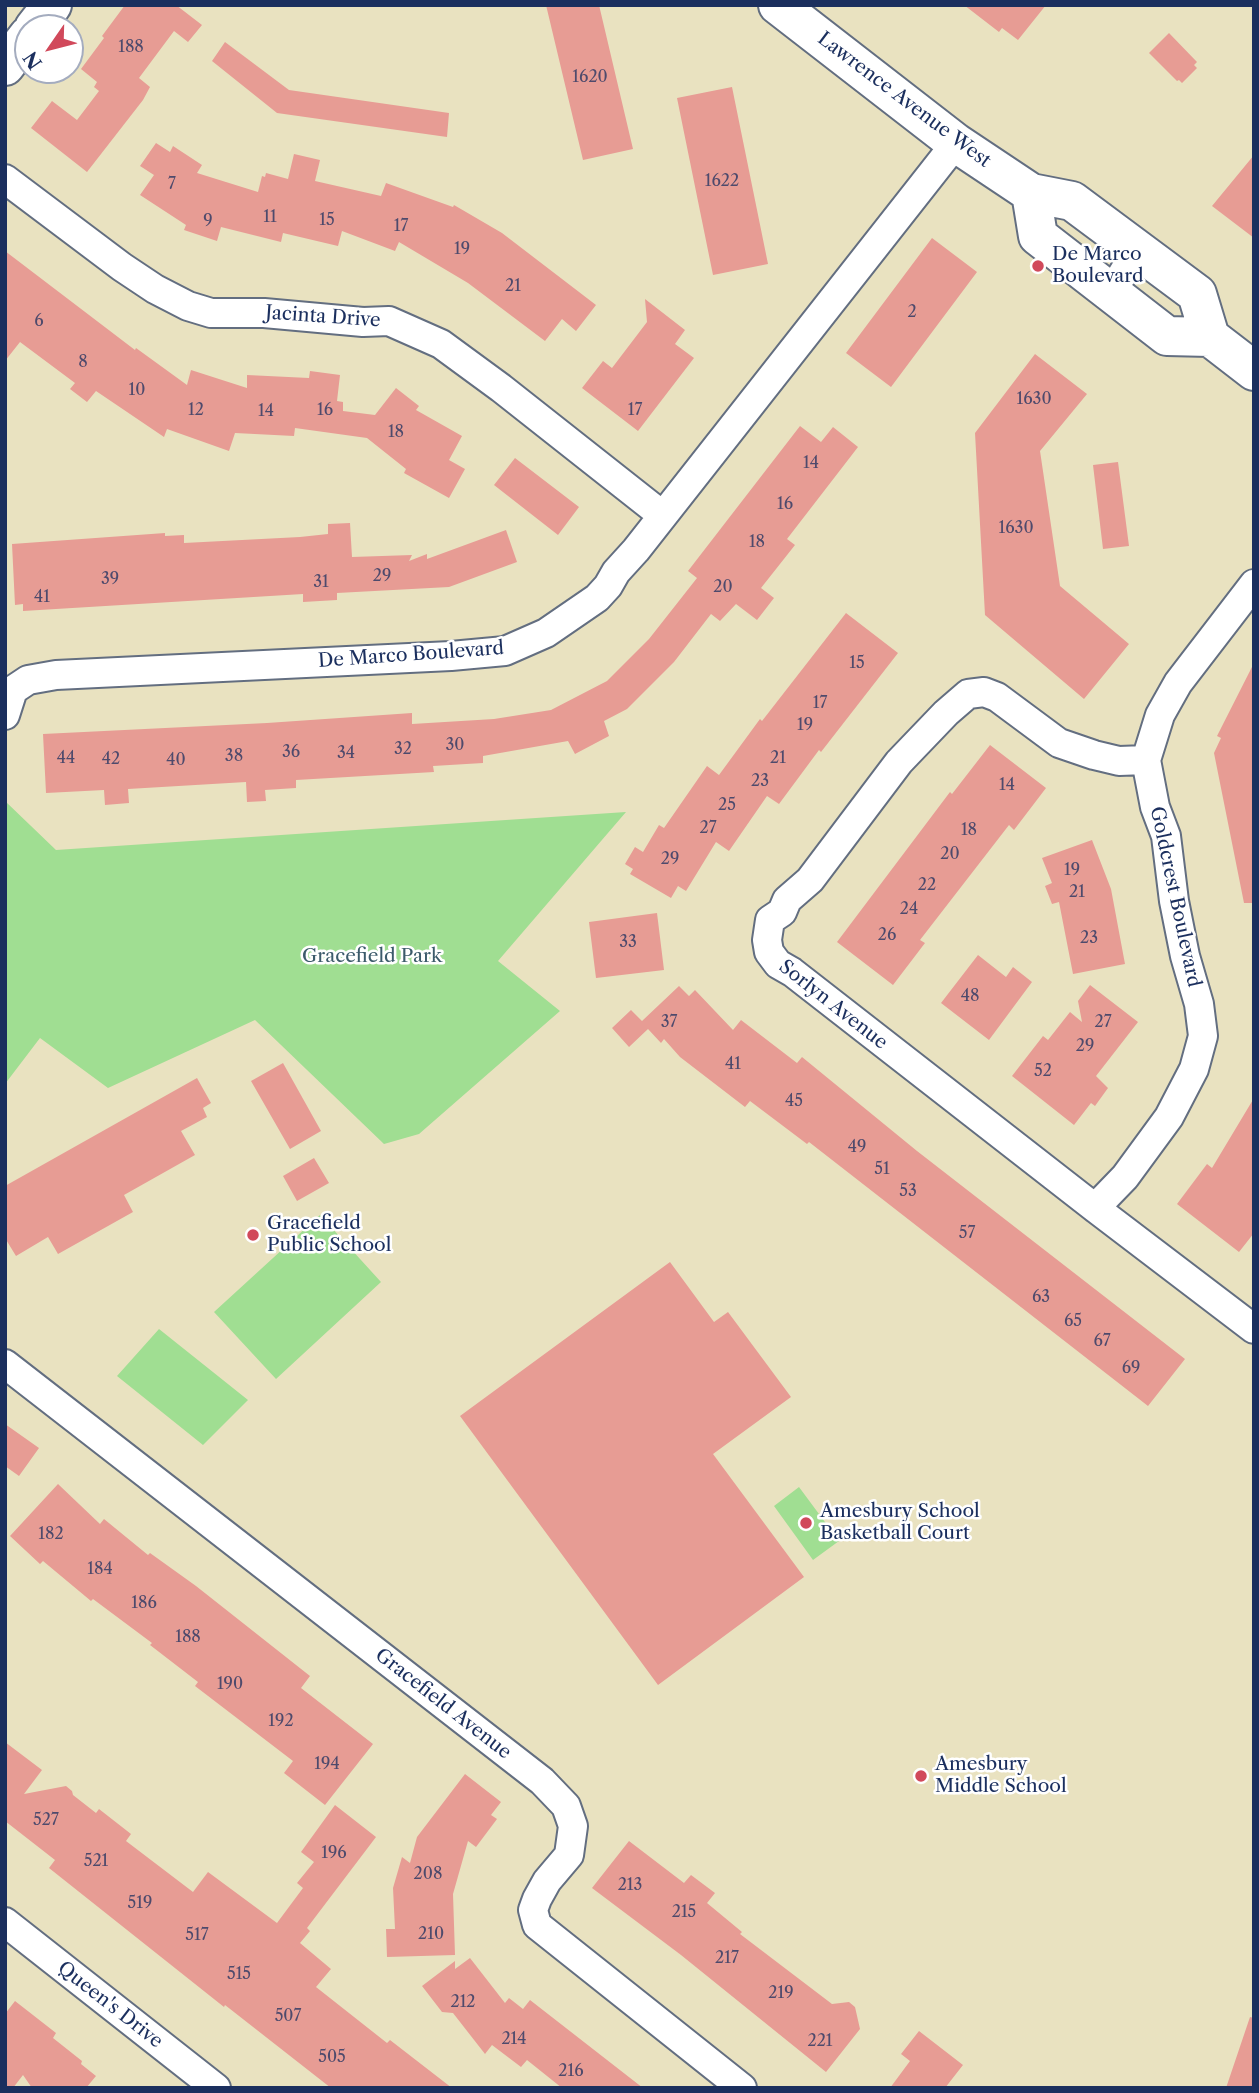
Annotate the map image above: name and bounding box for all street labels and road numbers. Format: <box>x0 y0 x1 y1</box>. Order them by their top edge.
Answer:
street label: Lawrence Avenue West <box>813 27 995 173</box>
street label: Jacinta Drive <box>265 302 381 332</box>
street label: De Marco Boulevard <box>317 637 505 673</box>
street label: Goldcrest Boulevard <box>1145 805 1205 989</box>
street label: Sorlyn Avenue <box>774 956 892 1054</box>
street label: Gracefield Avenue <box>370 1644 516 1764</box>
street label: Queen's Drive <box>53 1957 167 2053</box>

